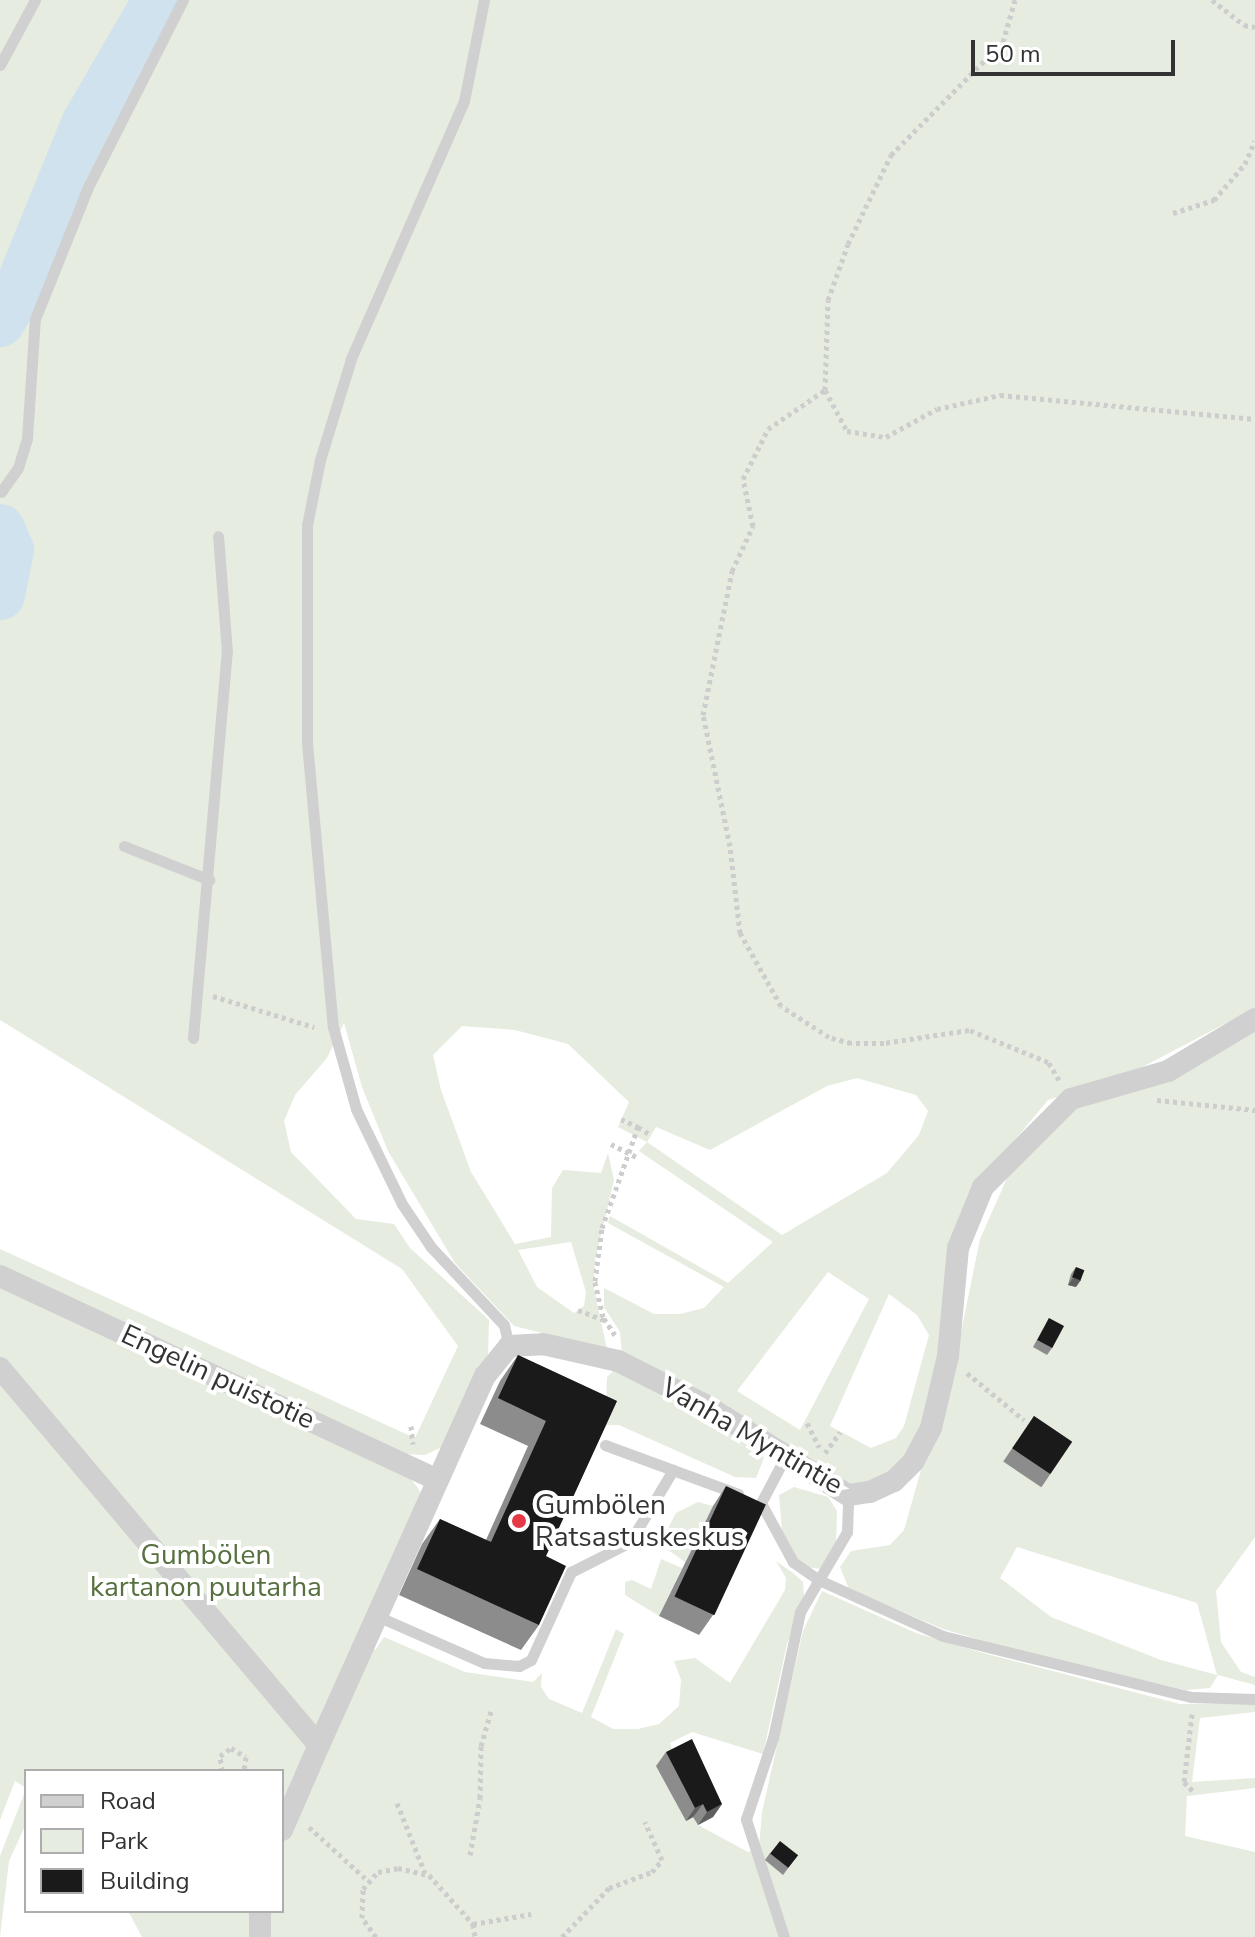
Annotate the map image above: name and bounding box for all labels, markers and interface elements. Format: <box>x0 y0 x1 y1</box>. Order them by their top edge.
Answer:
scale bar <box>975 24 1179 74</box>
text: 50 m <box>985 38 1041 70</box>
street label: Engelin puistotie <box>116 1317 320 1437</box>
street label: Vanha Myntintie <box>655 1370 849 1502</box>
place label: Gumbölen Ratsastuskeskus <box>535 1488 744 1554</box>
marker: Gumbölen Ratsastuskeskus <box>510 1512 528 1530</box>
park label: Gumbölen kartanon puutarha <box>90 1538 322 1604</box>
legend <box>24 1769 284 1913</box>
text: Road <box>100 1785 156 1817</box>
text: Park <box>100 1825 148 1857</box>
text: Building <box>100 1865 190 1897</box>

